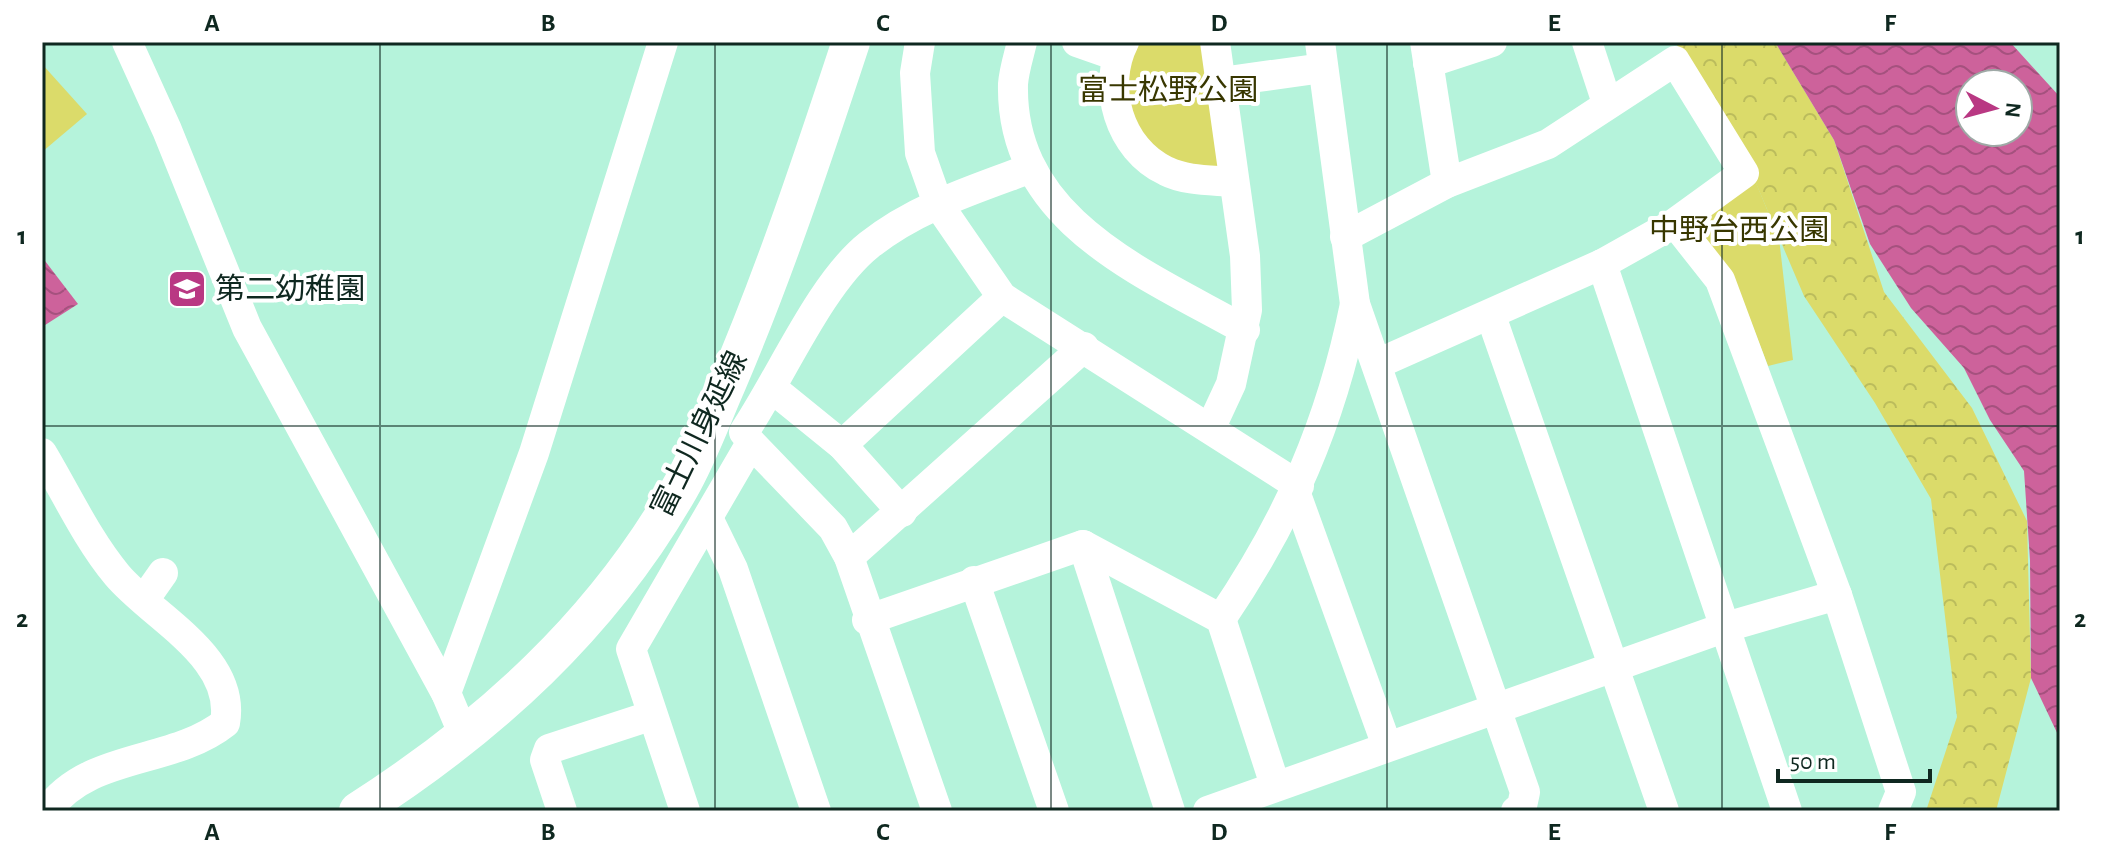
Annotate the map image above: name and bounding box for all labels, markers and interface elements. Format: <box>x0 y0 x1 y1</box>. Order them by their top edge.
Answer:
text: A <box>204 10 220 36</box>
text: B <box>540 10 556 36</box>
text: C <box>876 10 890 36</box>
text: D <box>1210 10 1228 36</box>
text: E <box>1547 10 1561 36</box>
text: F <box>1884 10 1897 36</box>
north arrow <box>1954 68 2034 148</box>
park label: 富士松野公園 <box>1078 74 1258 106</box>
text: N <box>2001 101 2025 119</box>
park label: 中野台西公園 <box>1649 214 1829 246</box>
text: 1 <box>17 223 27 249</box>
text: 1 <box>2075 223 2085 249</box>
school or university icon: 第二幼稚園 <box>166 268 208 310</box>
place label: 第二幼稚園 <box>215 273 365 305</box>
street label: 富士川身延線 <box>645 346 753 522</box>
text: 2 <box>16 606 28 632</box>
text: 2 <box>2074 606 2086 632</box>
scale bar <box>1778 733 1930 783</box>
text: 50 m <box>1790 750 1836 774</box>
text: A <box>204 819 220 845</box>
text: B <box>540 819 556 845</box>
text: C <box>876 819 890 845</box>
text: D <box>1210 819 1228 845</box>
text: E <box>1547 819 1561 845</box>
text: F <box>1884 819 1897 845</box>

